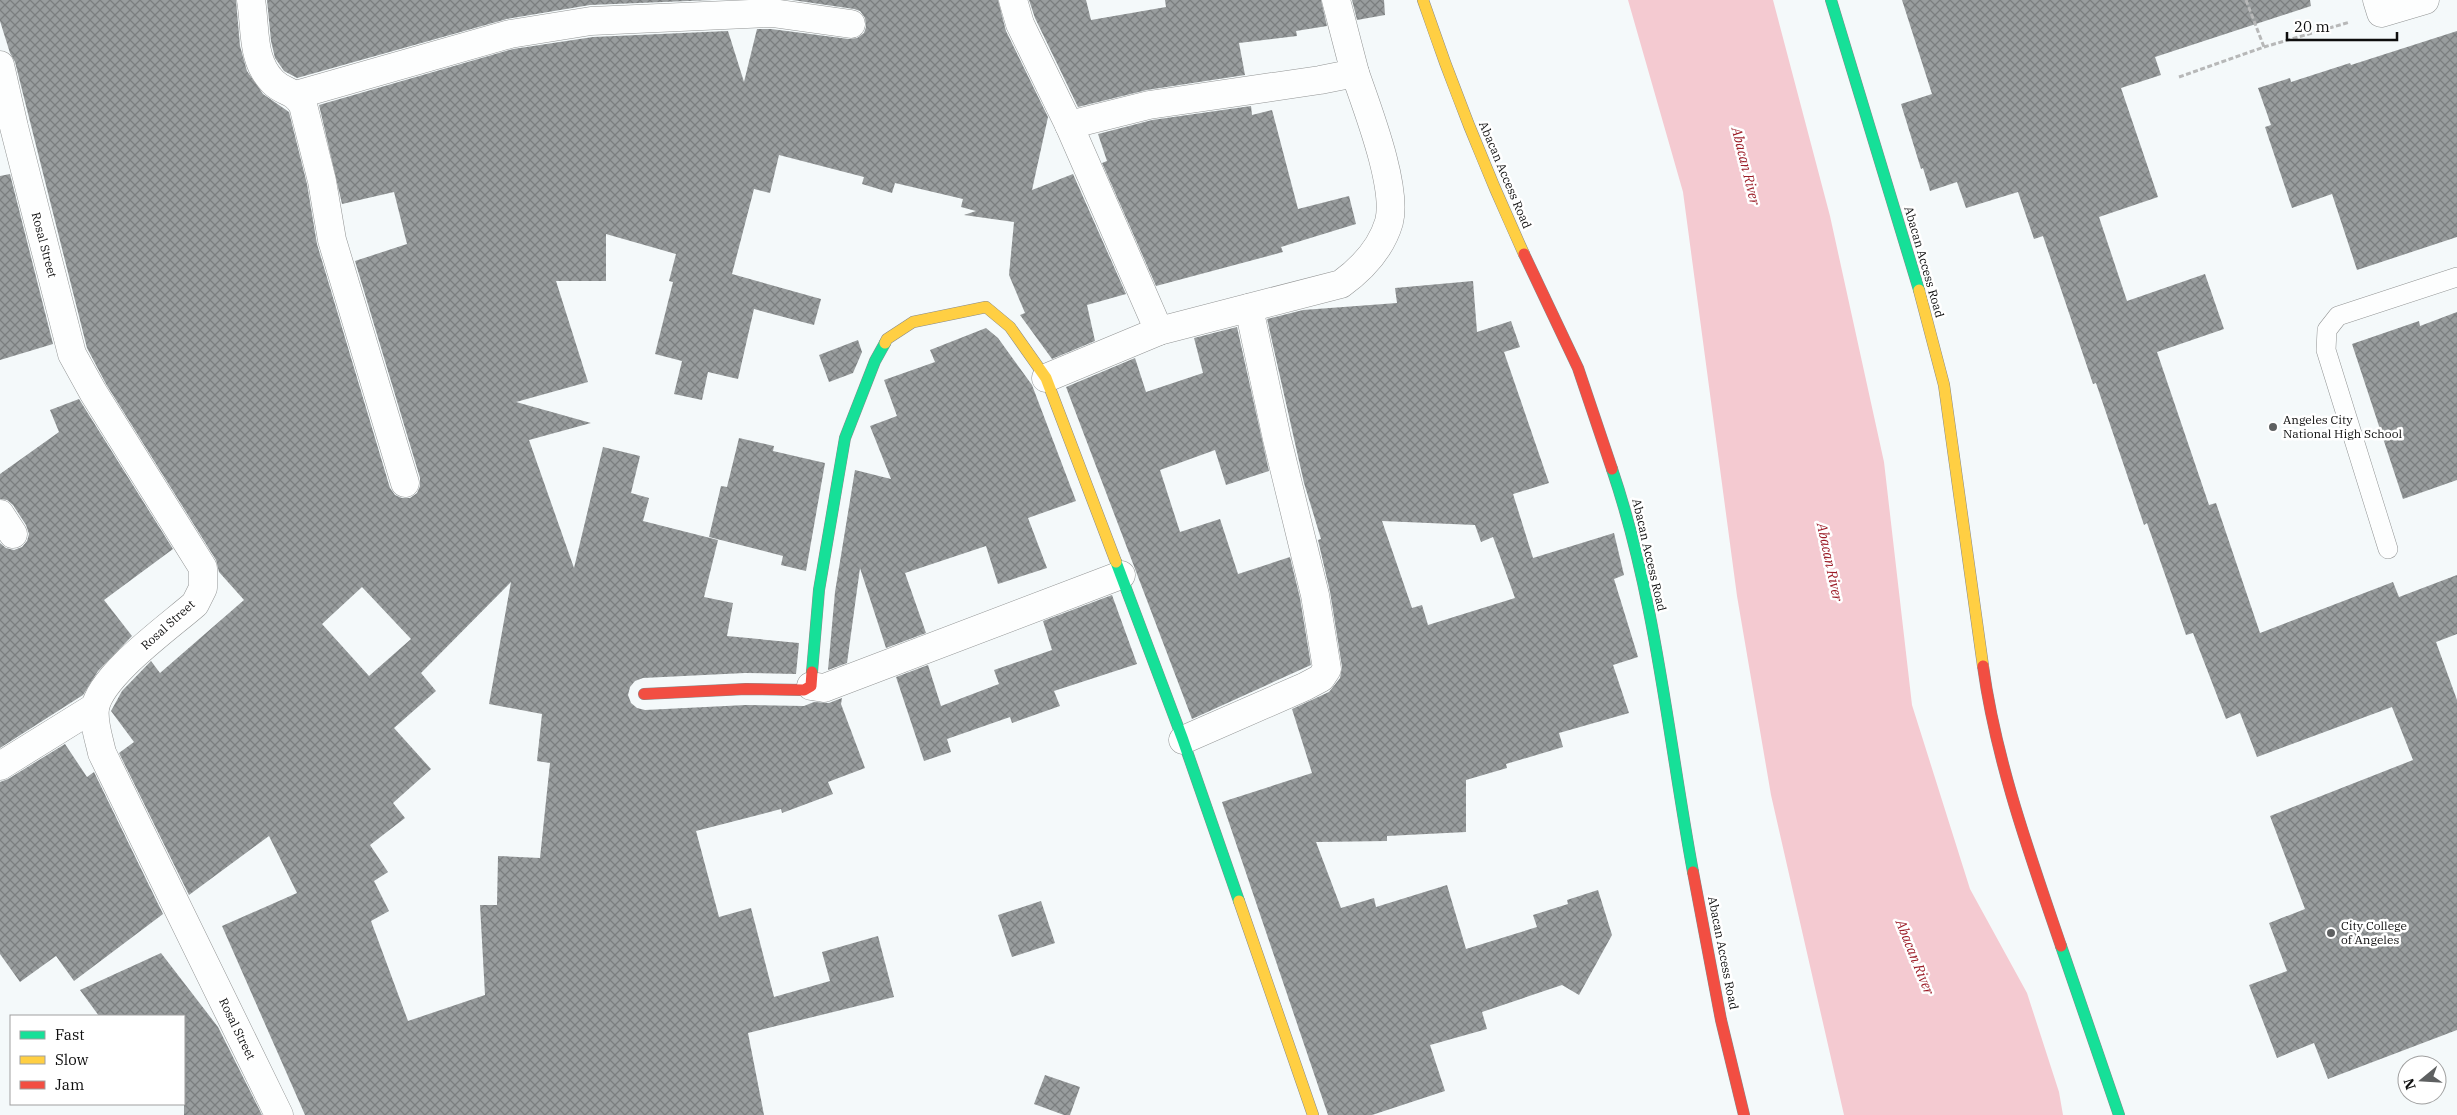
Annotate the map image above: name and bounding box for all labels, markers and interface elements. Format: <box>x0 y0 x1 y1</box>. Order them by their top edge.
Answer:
scale bar <box>2287 10 2397 42</box>
text: 20 m <box>2294 17 2330 36</box>
street label: Abacan Access Road <box>1476 119 1535 231</box>
water label: Abacan River <box>1727 124 1765 208</box>
street label: Abacan Access Road <box>1901 204 1948 319</box>
street label: Rosal Street <box>29 210 60 279</box>
place label: Angeles City National High School <box>2283 412 2403 441</box>
marker: Angeles City National High School <box>2267 421 2279 433</box>
street label: Abacan Access Road <box>1629 497 1670 613</box>
water label: Abacan River <box>1813 520 1847 604</box>
street label: Rosal Street <box>138 597 198 653</box>
street label: Abacan Access Road <box>1705 895 1742 1011</box>
water label: Abacan River <box>1891 916 1939 998</box>
place label: City College of Angeles <box>2341 918 2407 947</box>
marker: City College of Angeles <box>2325 927 2337 939</box>
street label: Rosal Street <box>216 995 259 1062</box>
legend <box>10 1015 185 1105</box>
text: Fast <box>55 1025 85 1044</box>
text: Slow <box>55 1050 89 1069</box>
north arrow <box>2397 1055 2447 1105</box>
text: Jam <box>55 1075 84 1094</box>
text: N <box>2399 1076 2420 1092</box>

